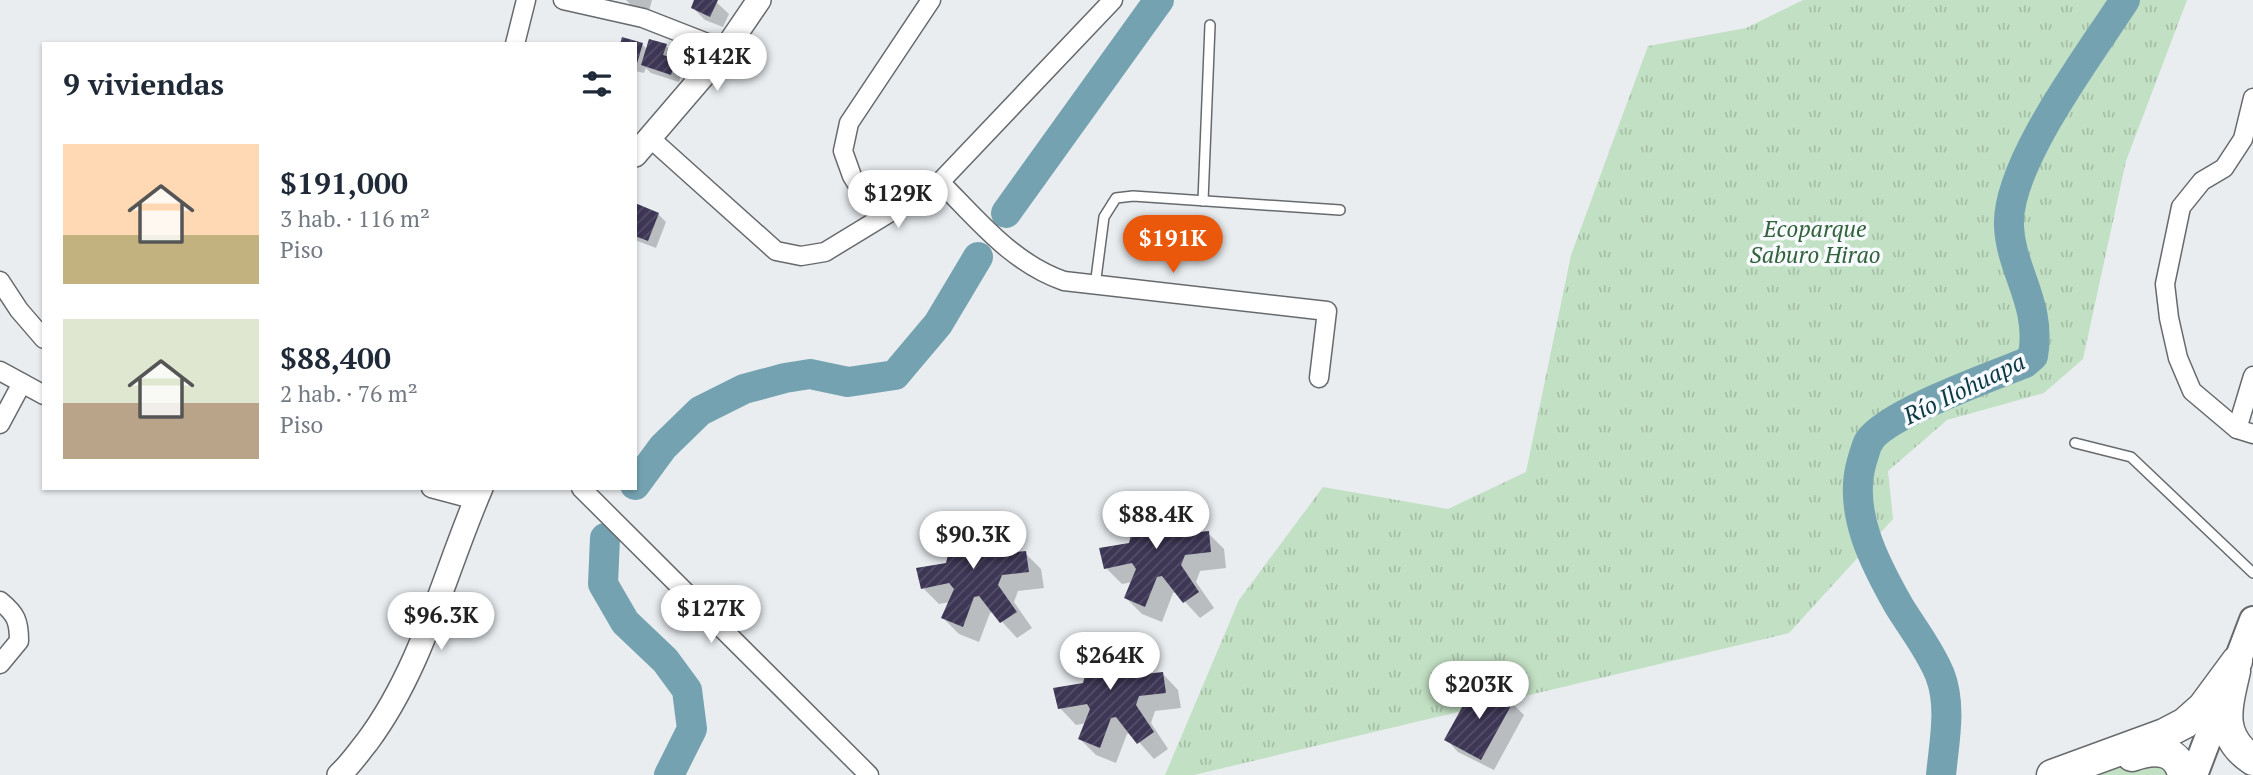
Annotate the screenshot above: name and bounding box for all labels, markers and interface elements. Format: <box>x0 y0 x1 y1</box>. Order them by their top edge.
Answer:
pin: $142K <box>668 34 766 93</box>
text: $142K <box>683 40 751 71</box>
text: 9 viviendas <box>63 64 224 104</box>
icon: filters <box>578 65 616 103</box>
text: $191,000 <box>280 163 408 203</box>
pin: $129K <box>849 170 947 230</box>
icon: home <box>119 172 203 256</box>
text: $129K <box>864 177 932 208</box>
text: 3 hab. · 116 m² <box>280 203 430 234</box>
park label: Ecoparque Saburo Hirao <box>1750 213 1880 270</box>
pin: $191K <box>1124 216 1222 275</box>
text: $191K <box>1139 222 1207 253</box>
text: Piso <box>280 234 323 265</box>
text: $88,400 <box>280 338 391 378</box>
water label: Río Ilohuapa <box>1897 345 2030 432</box>
icon: home <box>119 347 203 431</box>
text: 2 hab. · 76 m² <box>280 378 418 409</box>
text: Piso <box>280 409 323 440</box>
pin: $88.4K <box>1099 491 1213 551</box>
text: $88.4K <box>1118 498 1194 529</box>
pin: $90.3K <box>916 512 1030 571</box>
text: $90.3K <box>935 518 1011 549</box>
pin: $127K <box>662 586 760 645</box>
pin: $96.3K <box>384 592 498 652</box>
text: $127K <box>677 592 745 623</box>
text: $96.3K <box>403 599 479 630</box>
pin: $264K <box>1061 632 1159 692</box>
text: $264K <box>1076 639 1144 670</box>
pin: $203K <box>1430 662 1528 721</box>
text: $203K <box>1445 668 1513 699</box>

